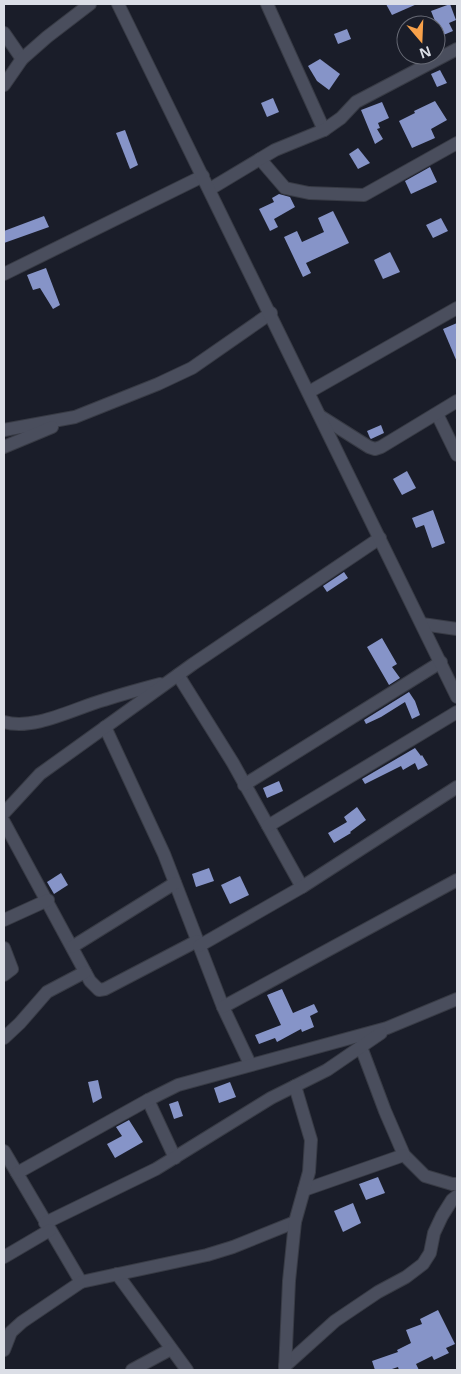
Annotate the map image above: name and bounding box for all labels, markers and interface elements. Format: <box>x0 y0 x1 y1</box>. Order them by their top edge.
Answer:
north arrow <box>396 15 446 65</box>
text: N <box>417 42 434 64</box>

